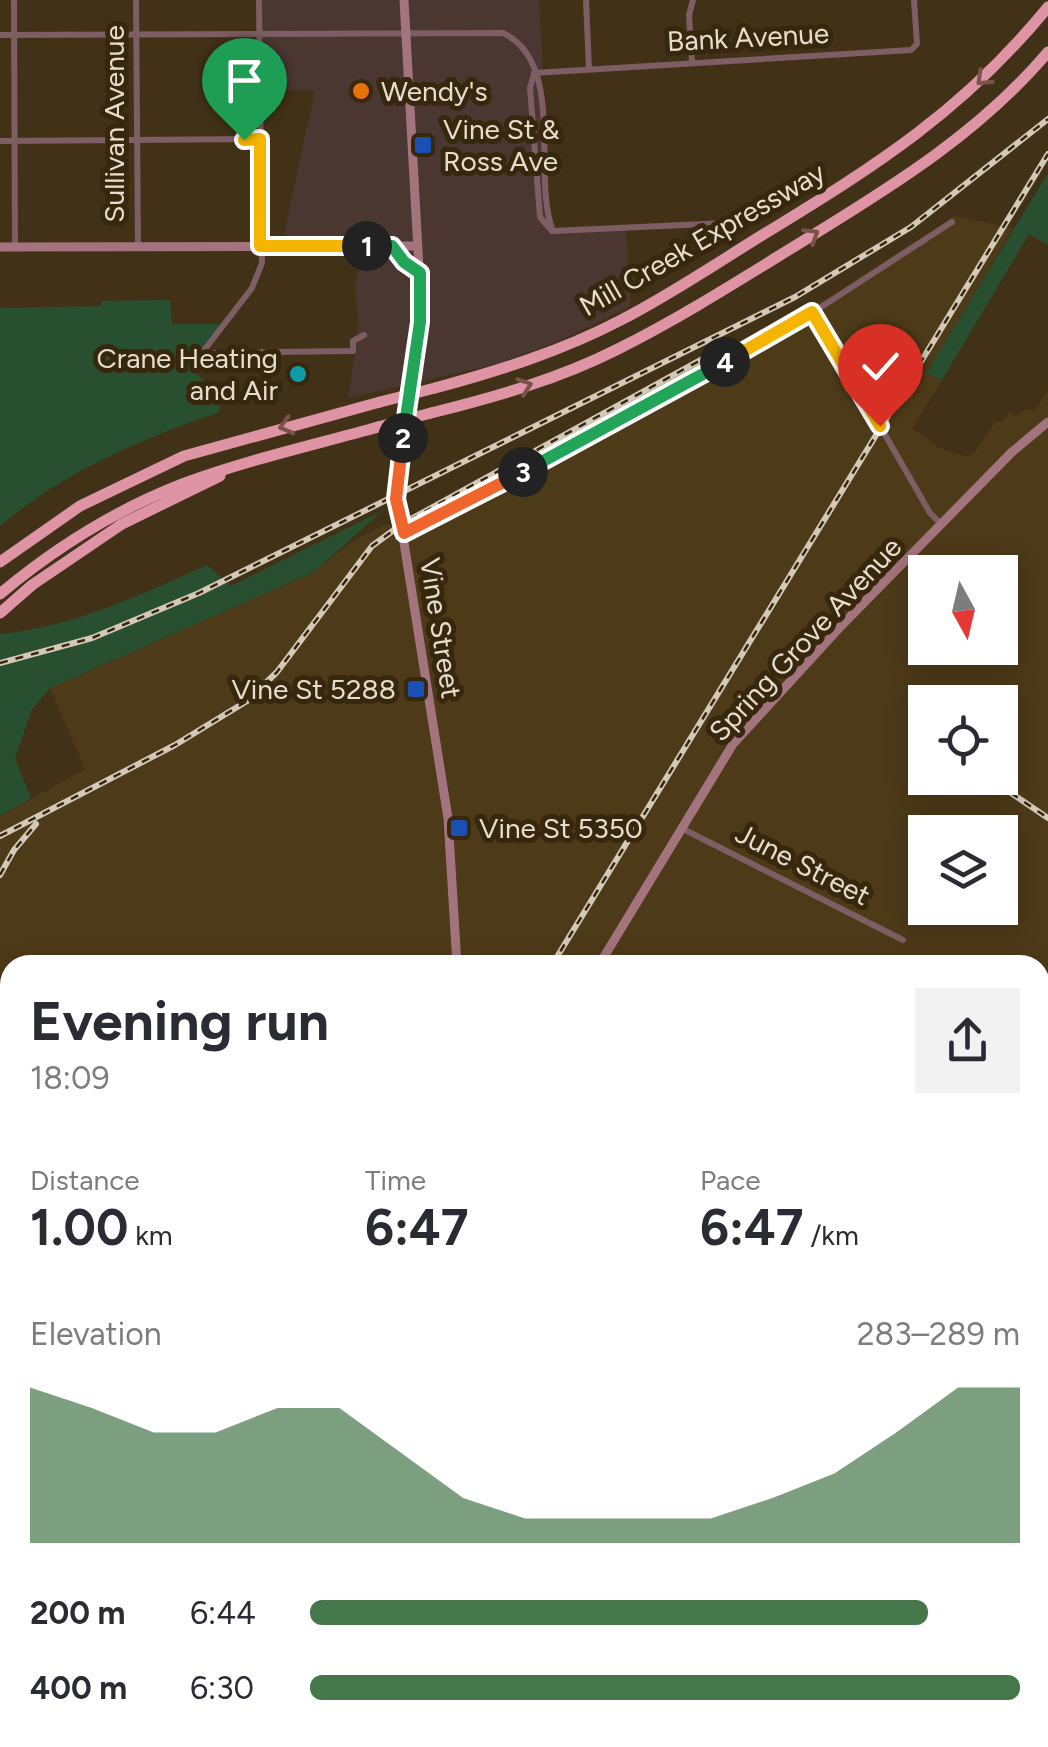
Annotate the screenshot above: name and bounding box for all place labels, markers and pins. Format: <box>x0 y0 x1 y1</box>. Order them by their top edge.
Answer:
pin <box>202 38 287 141</box>
place label: Wendy's <box>381 74 487 108</box>
marker: Wendy's <box>350 80 372 102</box>
place label: Vine St & Ross Ave <box>443 112 559 178</box>
marker: Vine St & Ross Ave <box>412 134 434 156</box>
pin: 1 <box>342 221 392 271</box>
pin <box>838 324 923 427</box>
pin: 4 <box>700 337 750 387</box>
place label: Crane Heating and Air <box>97 341 279 407</box>
marker: Crane Heating and Air <box>287 363 309 385</box>
pin: 2 <box>378 413 428 463</box>
pin: 3 <box>498 447 548 497</box>
place label: Vine St 5288 <box>231 672 396 706</box>
marker: Vine St 5288 <box>405 678 427 700</box>
place label: Vine St 5350 <box>479 811 643 845</box>
marker: Vine St 5350 <box>448 817 470 839</box>

